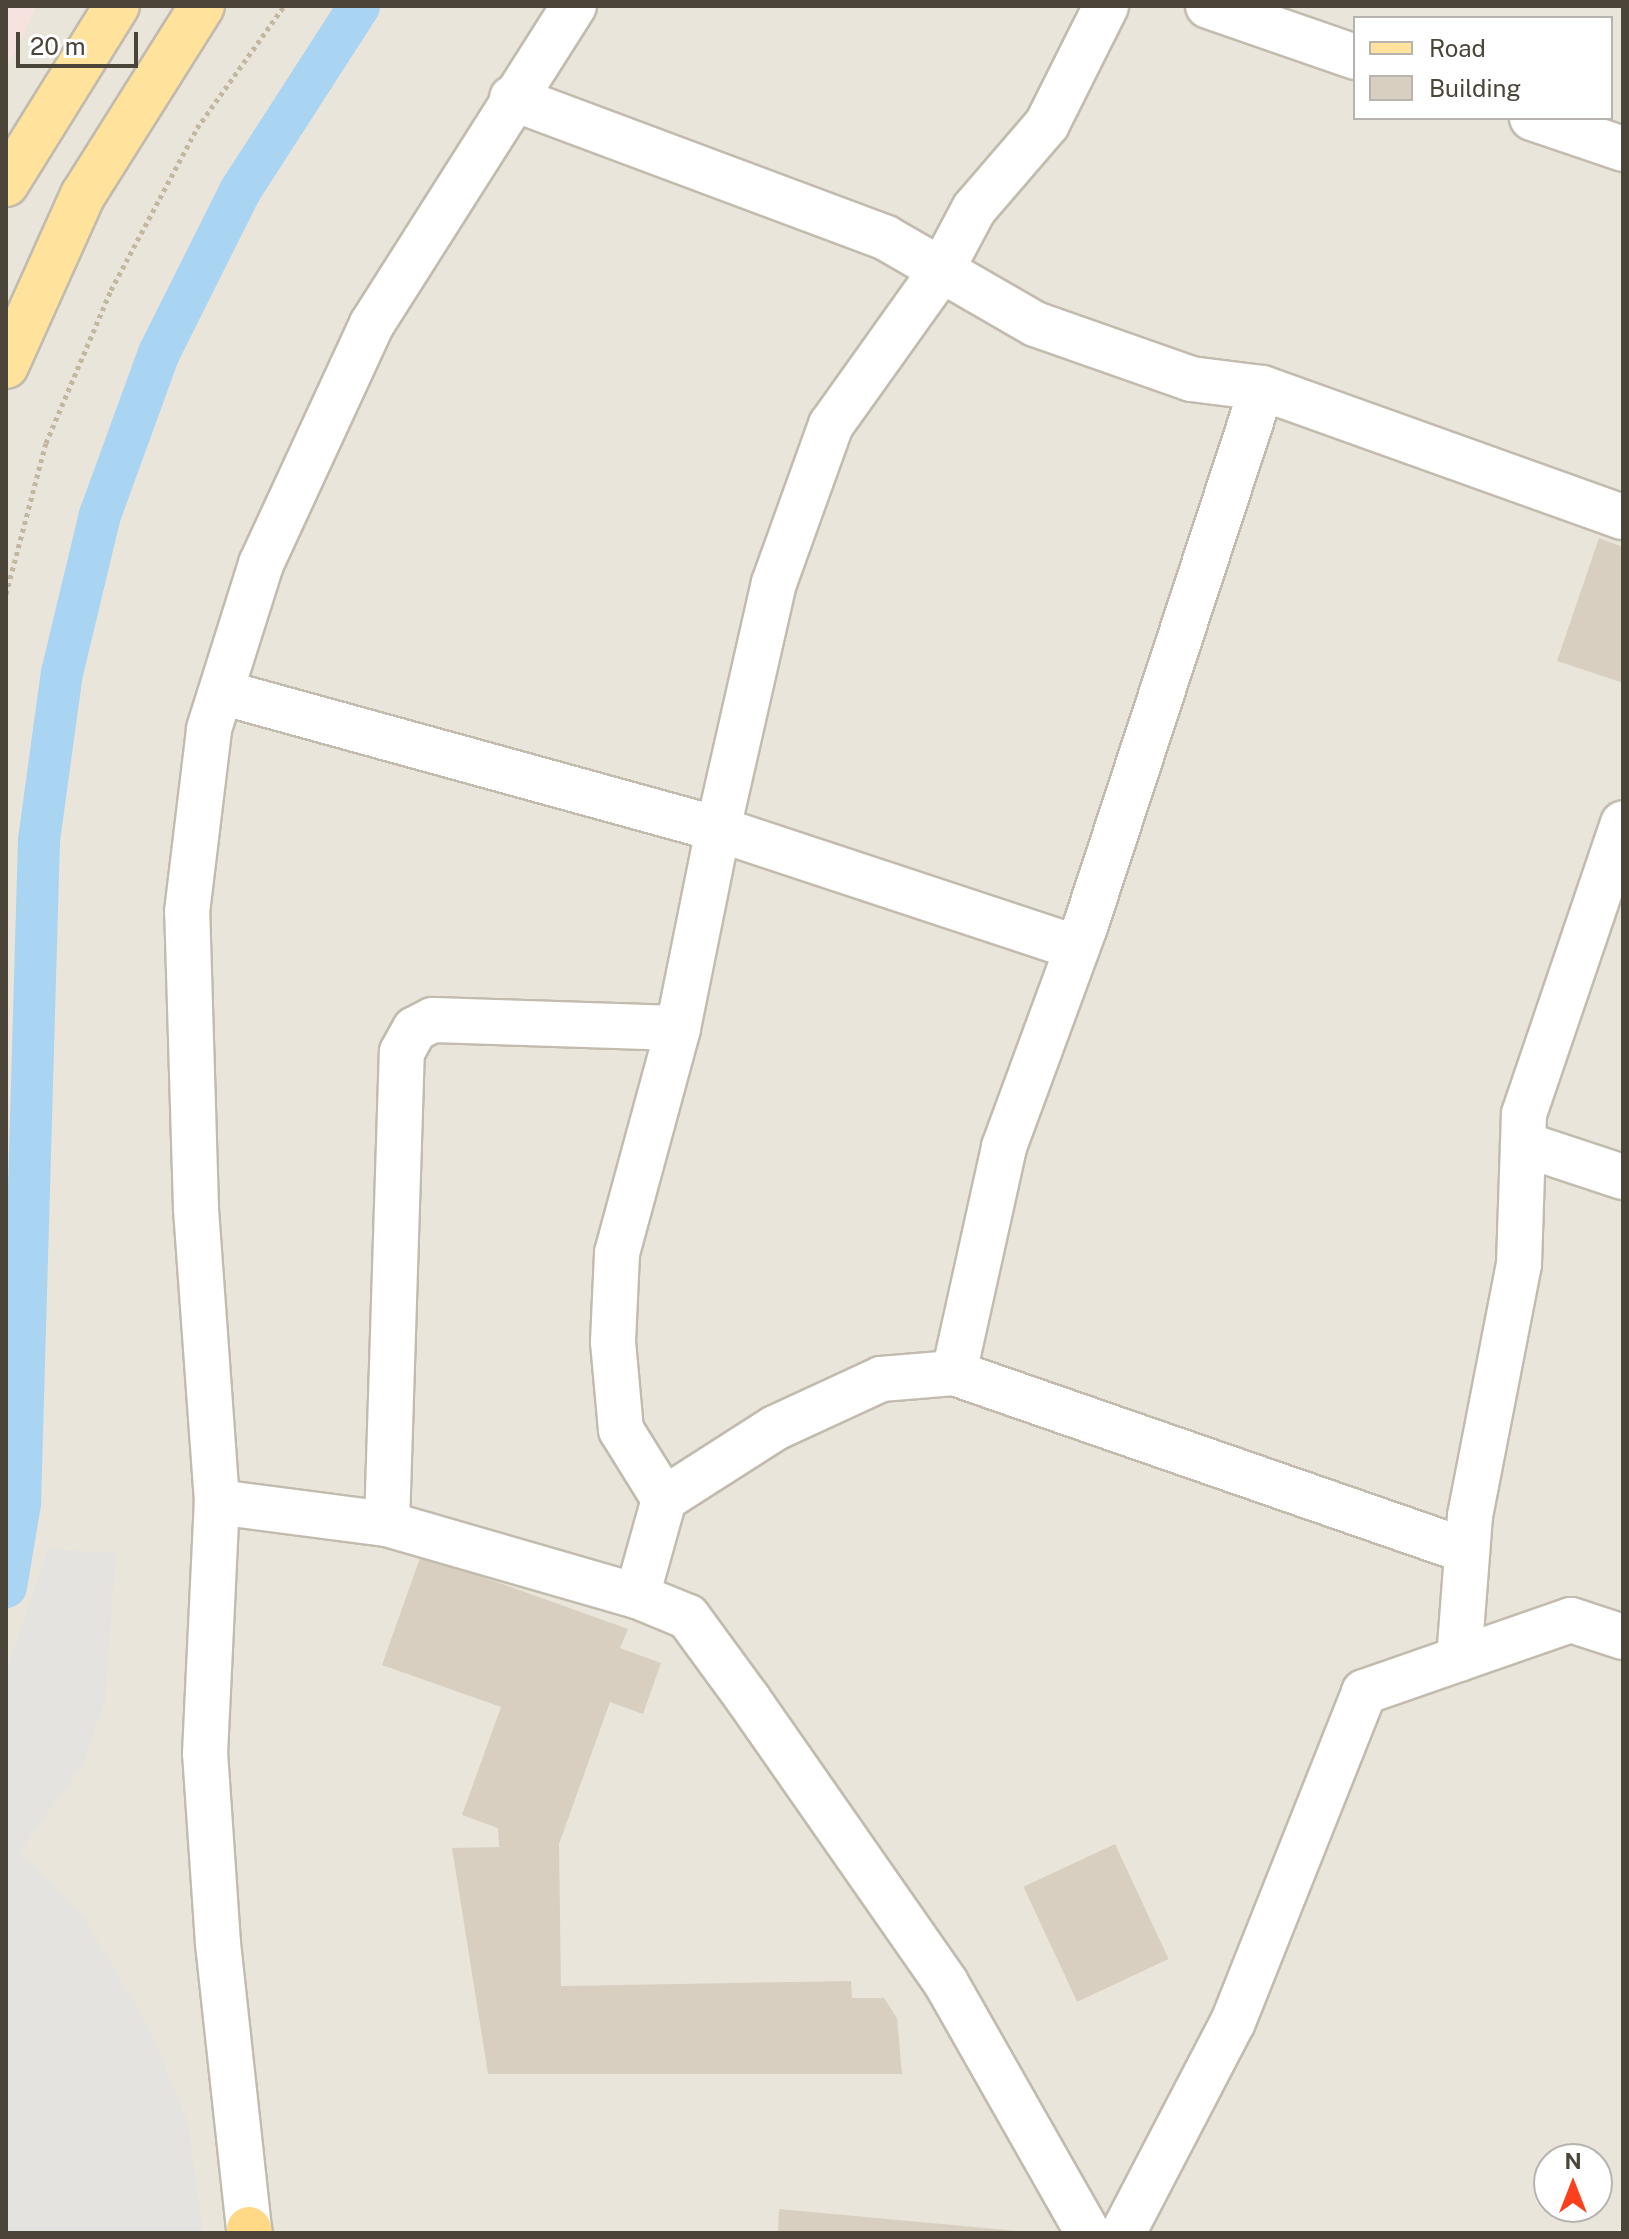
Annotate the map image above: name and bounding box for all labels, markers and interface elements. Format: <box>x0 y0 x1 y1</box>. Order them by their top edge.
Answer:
scale bar <box>20 16 142 66</box>
legend <box>1353 16 1613 120</box>
text: 20 m <box>30 32 86 60</box>
text: Road <box>1429 34 1486 62</box>
text: Building <box>1429 74 1521 102</box>
north arrow <box>1533 2143 1613 2223</box>
text: N <box>1564 2148 1582 2174</box>

